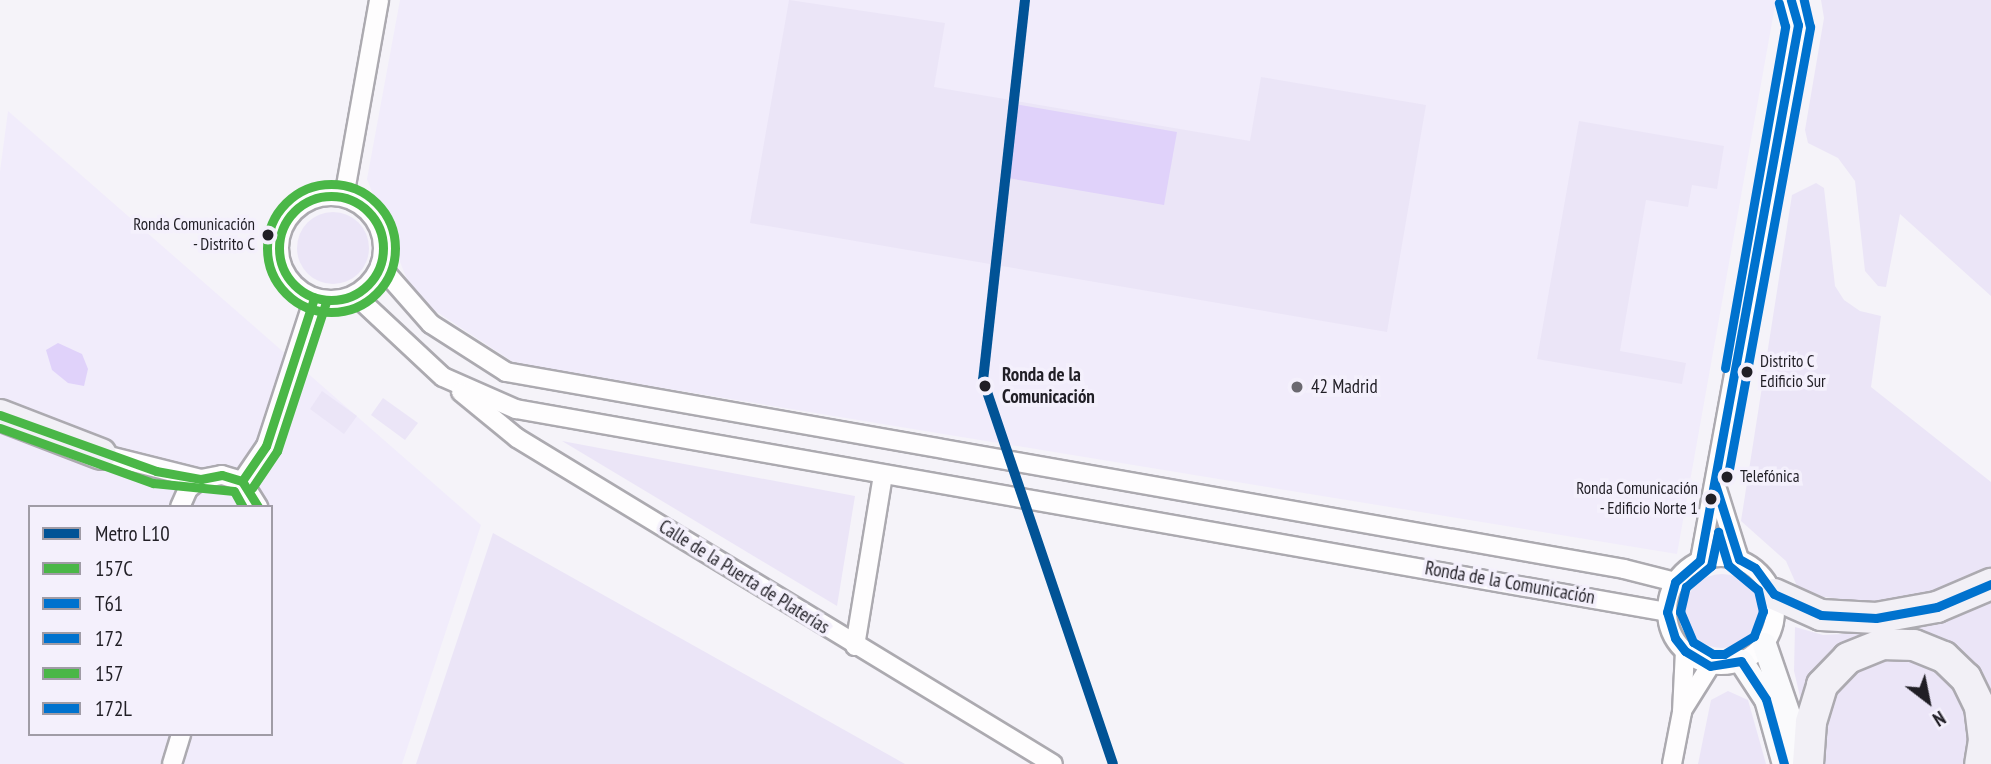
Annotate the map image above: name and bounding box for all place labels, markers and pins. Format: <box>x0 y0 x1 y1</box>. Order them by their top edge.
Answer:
place label: Ronda Comunicación - Distrito C <box>133 215 255 255</box>
marker: Ronda Comunicación - Distrito C <box>261 228 275 242</box>
place label: Distrito C Edificio Sur <box>1760 352 1826 392</box>
place label: Ronda de la Comunicación <box>1002 364 1095 408</box>
marker: Distrito C Edificio Sur <box>1740 365 1754 379</box>
marker: Ronda de la Comunicación <box>974 375 996 397</box>
place label: 42 Madrid <box>1311 376 1378 398</box>
marker: 42 Madrid <box>1289 379 1305 395</box>
place label: Telefónica <box>1740 467 1799 487</box>
marker: Telefónica <box>1720 470 1734 484</box>
place label: Ronda Comunicación - Edificio Norte 1 <box>1576 479 1698 519</box>
marker: Ronda Comunicación - Edificio Norte 1 <box>1704 492 1718 506</box>

